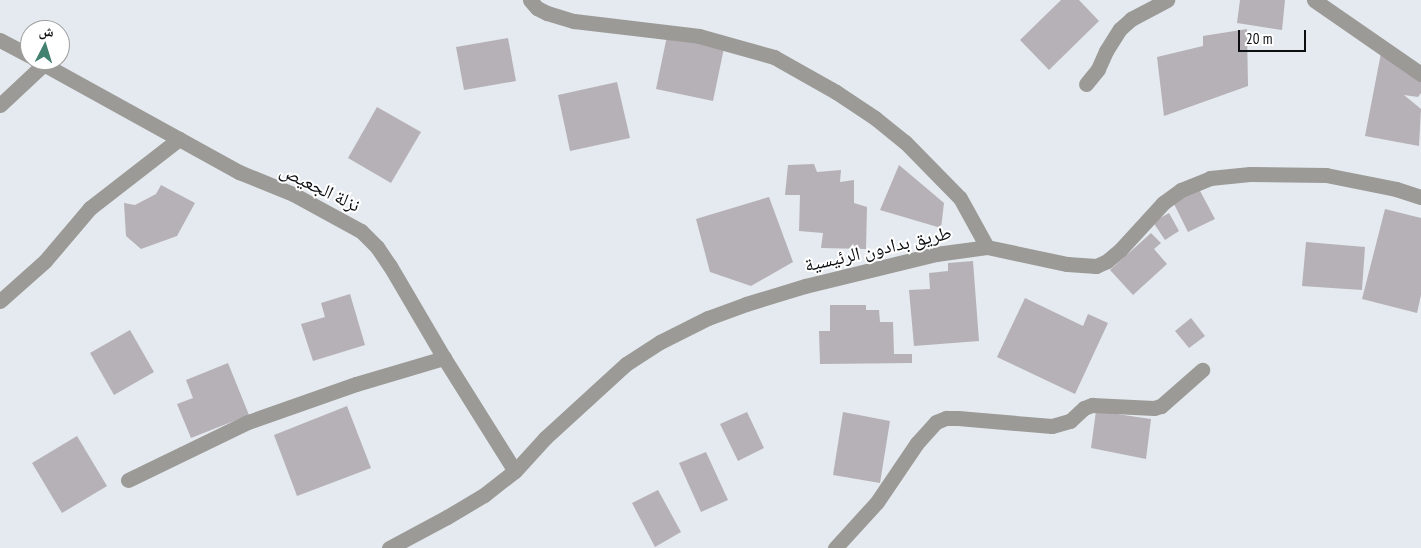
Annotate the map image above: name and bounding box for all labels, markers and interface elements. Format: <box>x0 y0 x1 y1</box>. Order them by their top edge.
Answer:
north arrow <box>20 20 70 70</box>
scale bar <box>1241 20 1308 52</box>
text: ش <box>38 21 54 41</box>
text: 20 m <box>1246 29 1272 48</box>
street label: نزلة الجعيص <box>276 159 364 217</box>
street label: طريق بدادون الرئيسية <box>802 221 954 277</box>

